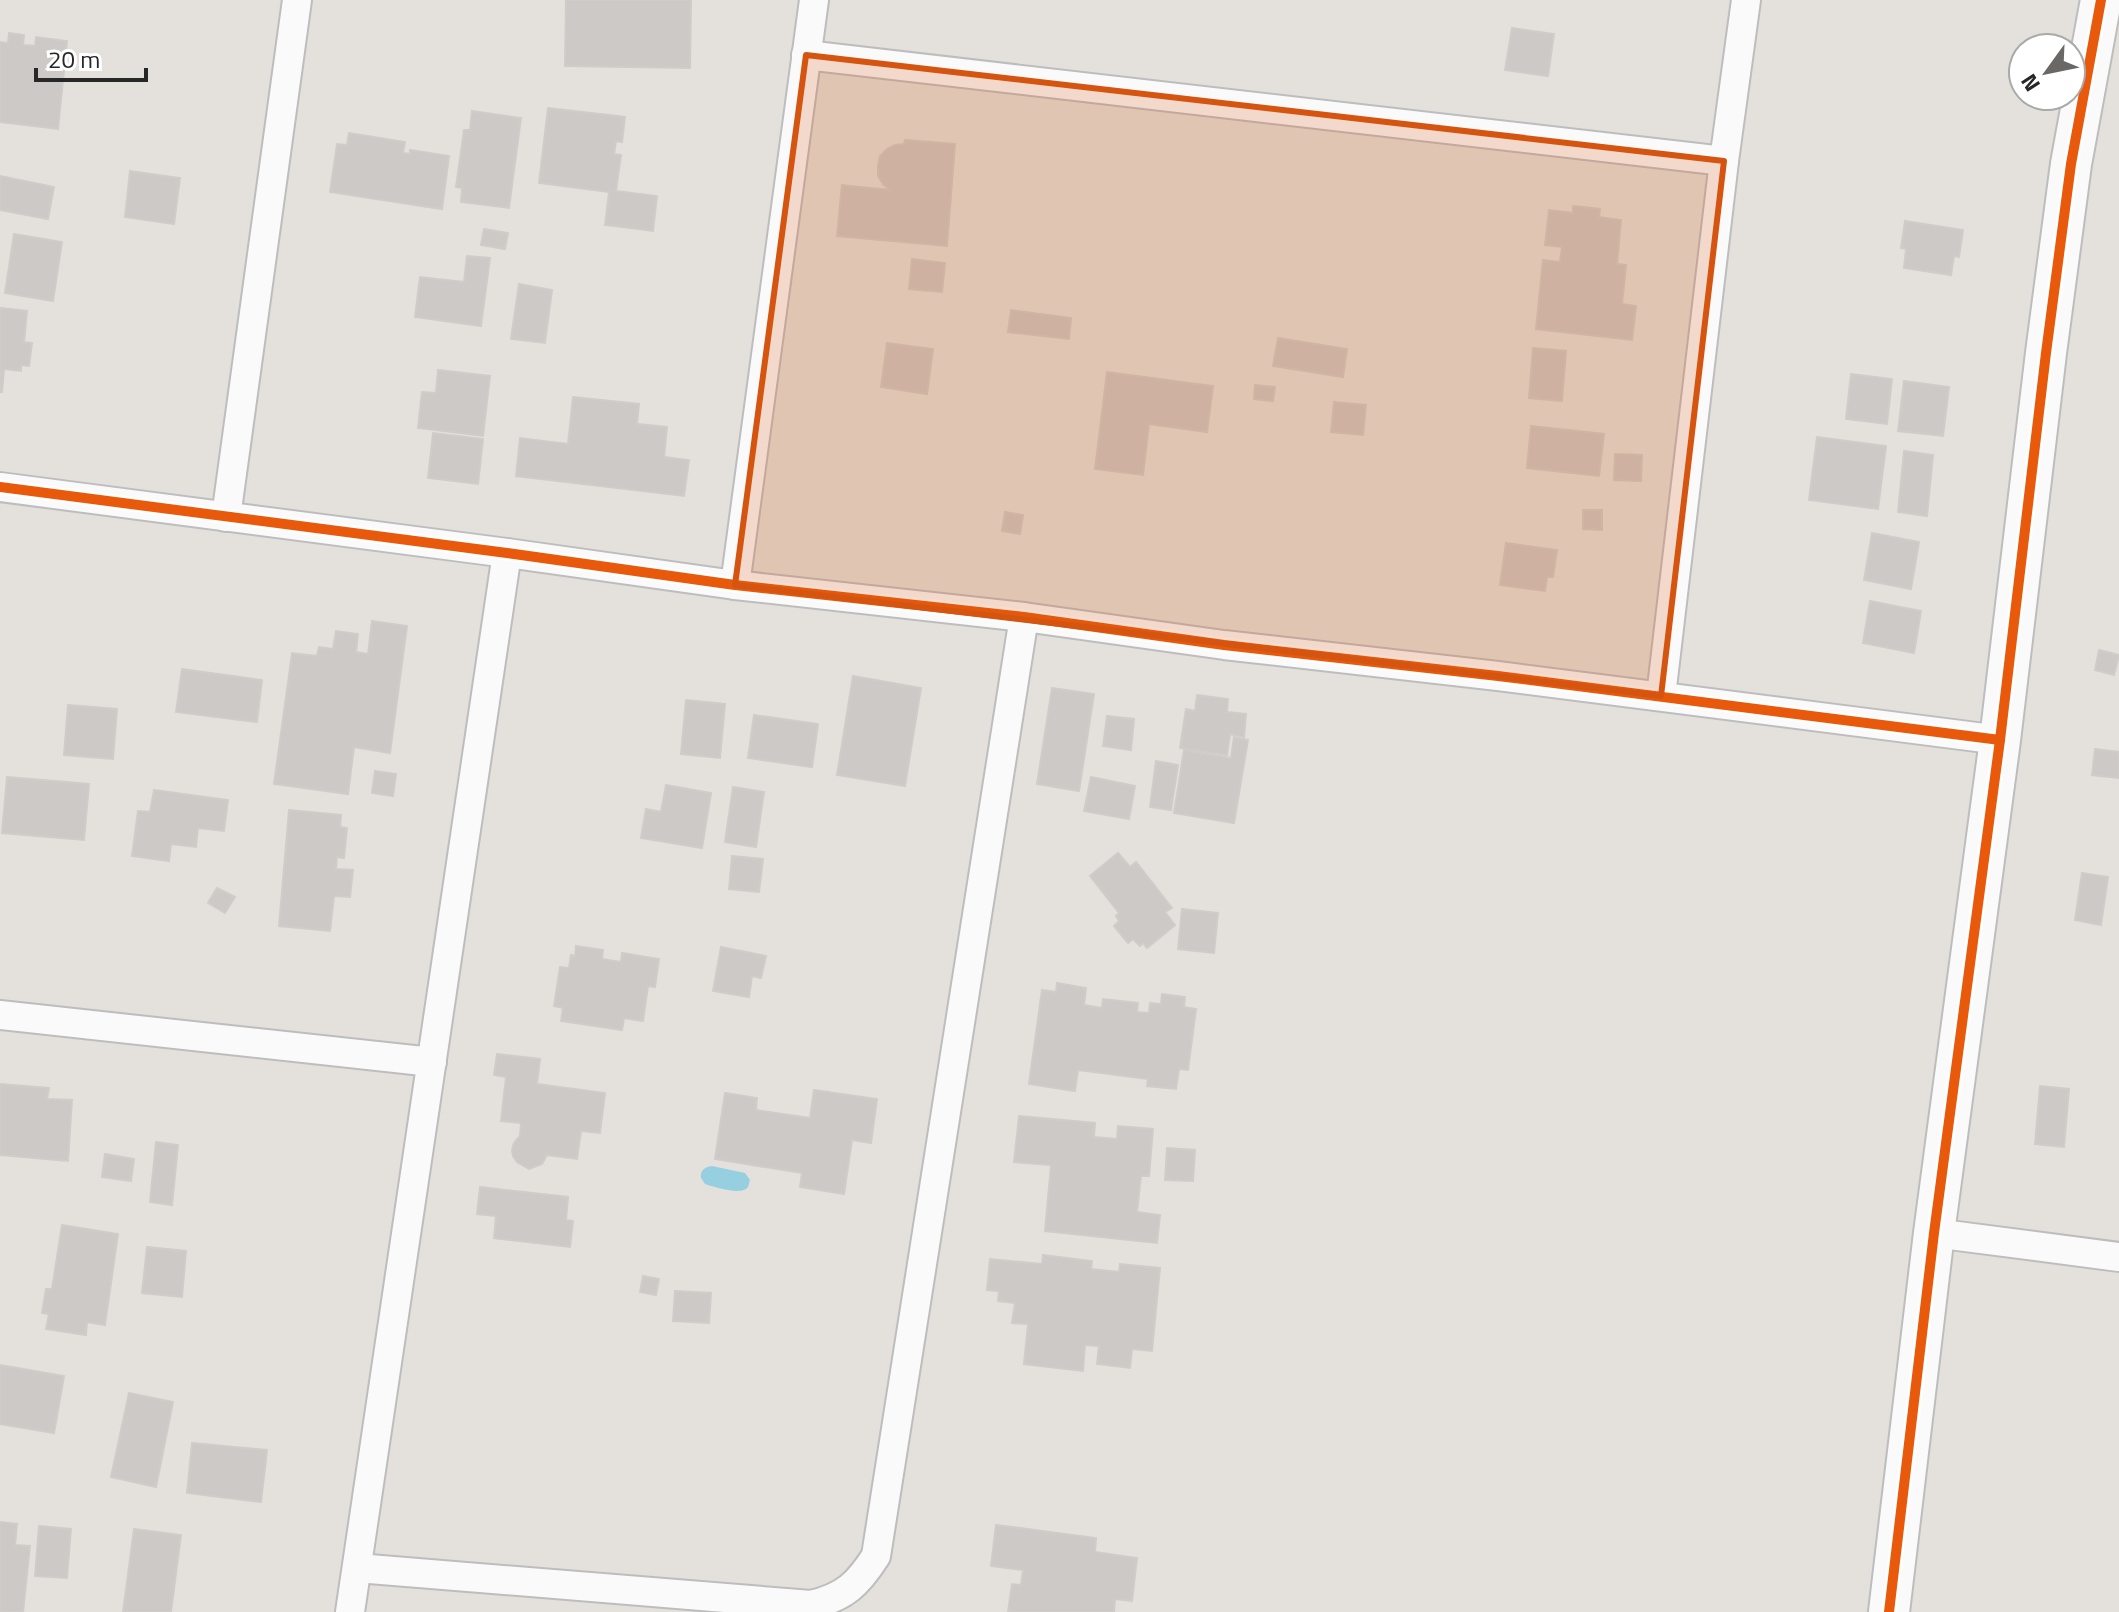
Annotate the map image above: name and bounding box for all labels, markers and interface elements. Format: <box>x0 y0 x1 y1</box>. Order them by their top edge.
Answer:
scale bar <box>36 32 146 82</box>
north arrow <box>2007 32 2087 112</box>
text: 20 m <box>48 41 100 77</box>
text: N <box>2012 67 2049 99</box>

